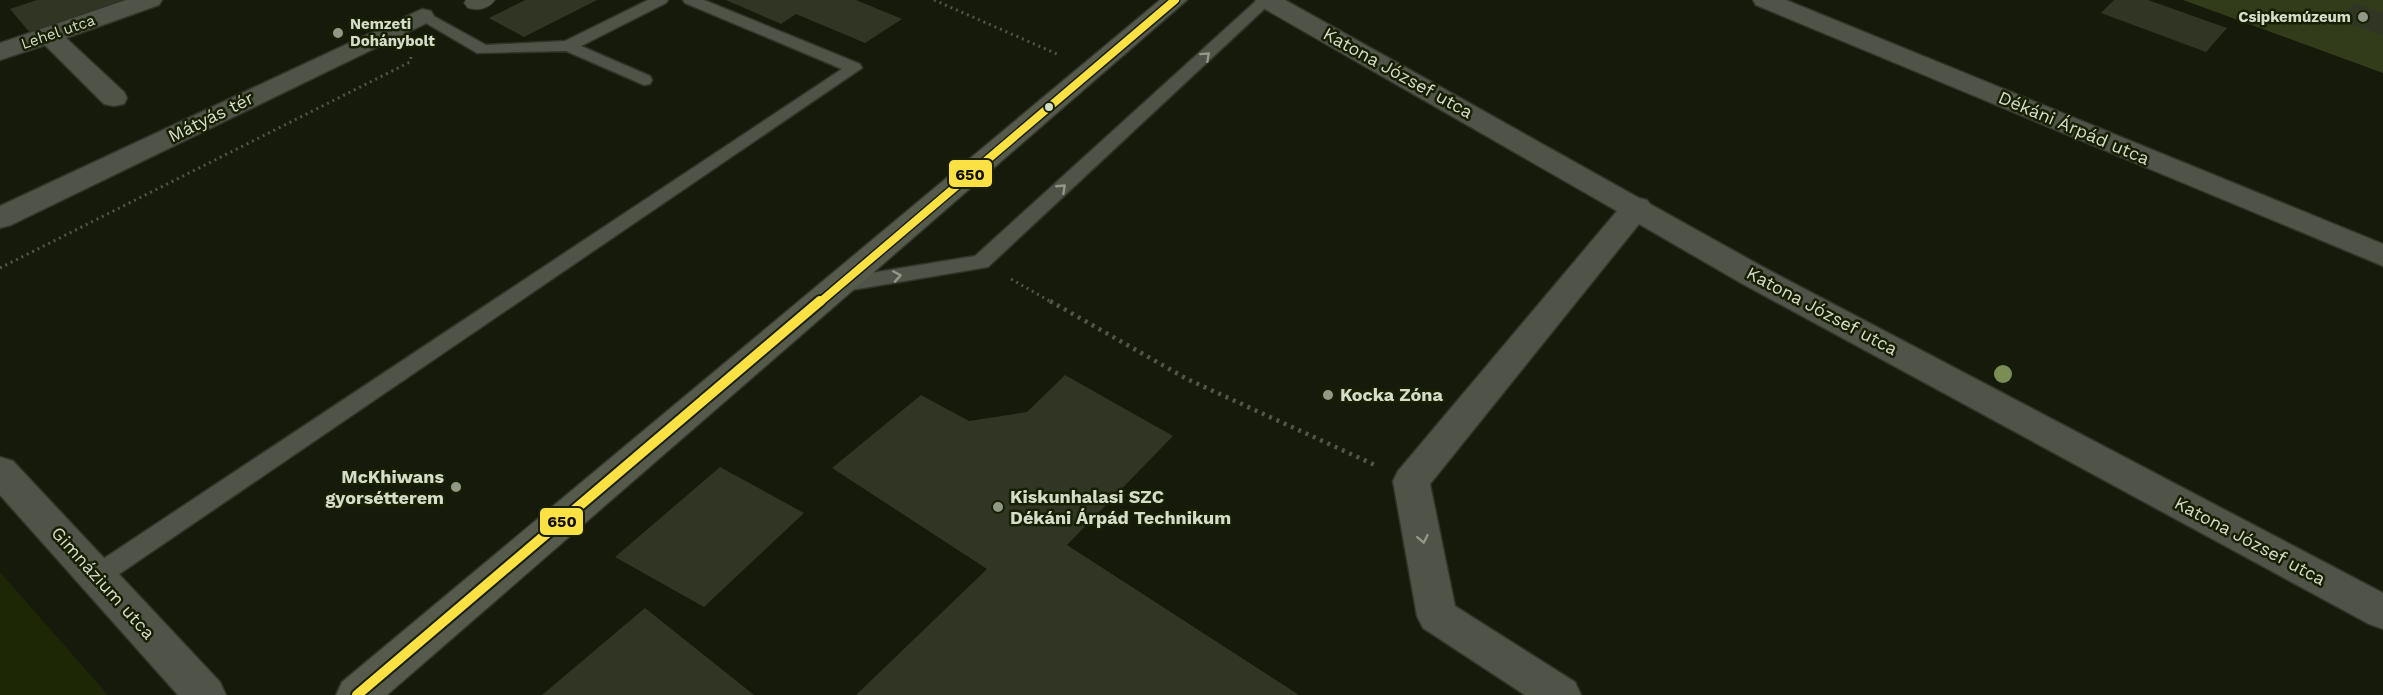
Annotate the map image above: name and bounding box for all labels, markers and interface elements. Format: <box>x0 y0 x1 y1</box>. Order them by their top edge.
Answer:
place label: Csipkemúzeum <box>2238 8 2351 26</box>
marker: Csipkemúzeum <box>2356 10 2370 24</box>
street label: Lehel utca <box>19 11 98 53</box>
place label: Nemzeti Dohánybolt <box>350 15 435 50</box>
street label: Katona József utca <box>1320 23 1477 122</box>
marker: Nemzeti Dohánybolt <box>331 26 345 40</box>
one-way arrow <box>1199 52 1210 63</box>
street label: Dékáni Árpád utca <box>1996 86 2153 169</box>
street label: Mátyás tér <box>165 87 257 146</box>
unlabelled marker <box>1043 101 1055 113</box>
line badge: 650 <box>948 159 993 188</box>
text: 650 <box>955 165 985 184</box>
one-way arrow <box>1055 184 1066 195</box>
street label: Katona József utca <box>1743 262 1901 359</box>
one-way arrow <box>892 270 902 283</box>
place label: Kocka Zóna <box>1340 384 1443 405</box>
marker: Kocka Zóna <box>1321 388 1335 402</box>
place label: McKhiwans gyorsétterem <box>325 466 444 508</box>
marker: McKhiwans gyorsétterem <box>449 480 463 494</box>
place label: Kiskunhalasi SZC Dékáni Árpád Technikum <box>1010 486 1231 528</box>
street label: Katona József utca <box>2171 492 2329 589</box>
marker: Kiskunhalasi SZC Dékáni Árpád Technikum <box>991 500 1005 514</box>
line badge: 650 <box>539 507 584 536</box>
text: 650 <box>547 512 577 531</box>
street label: Gimnázium utca <box>47 522 159 643</box>
one-way arrow <box>1416 533 1429 543</box>

